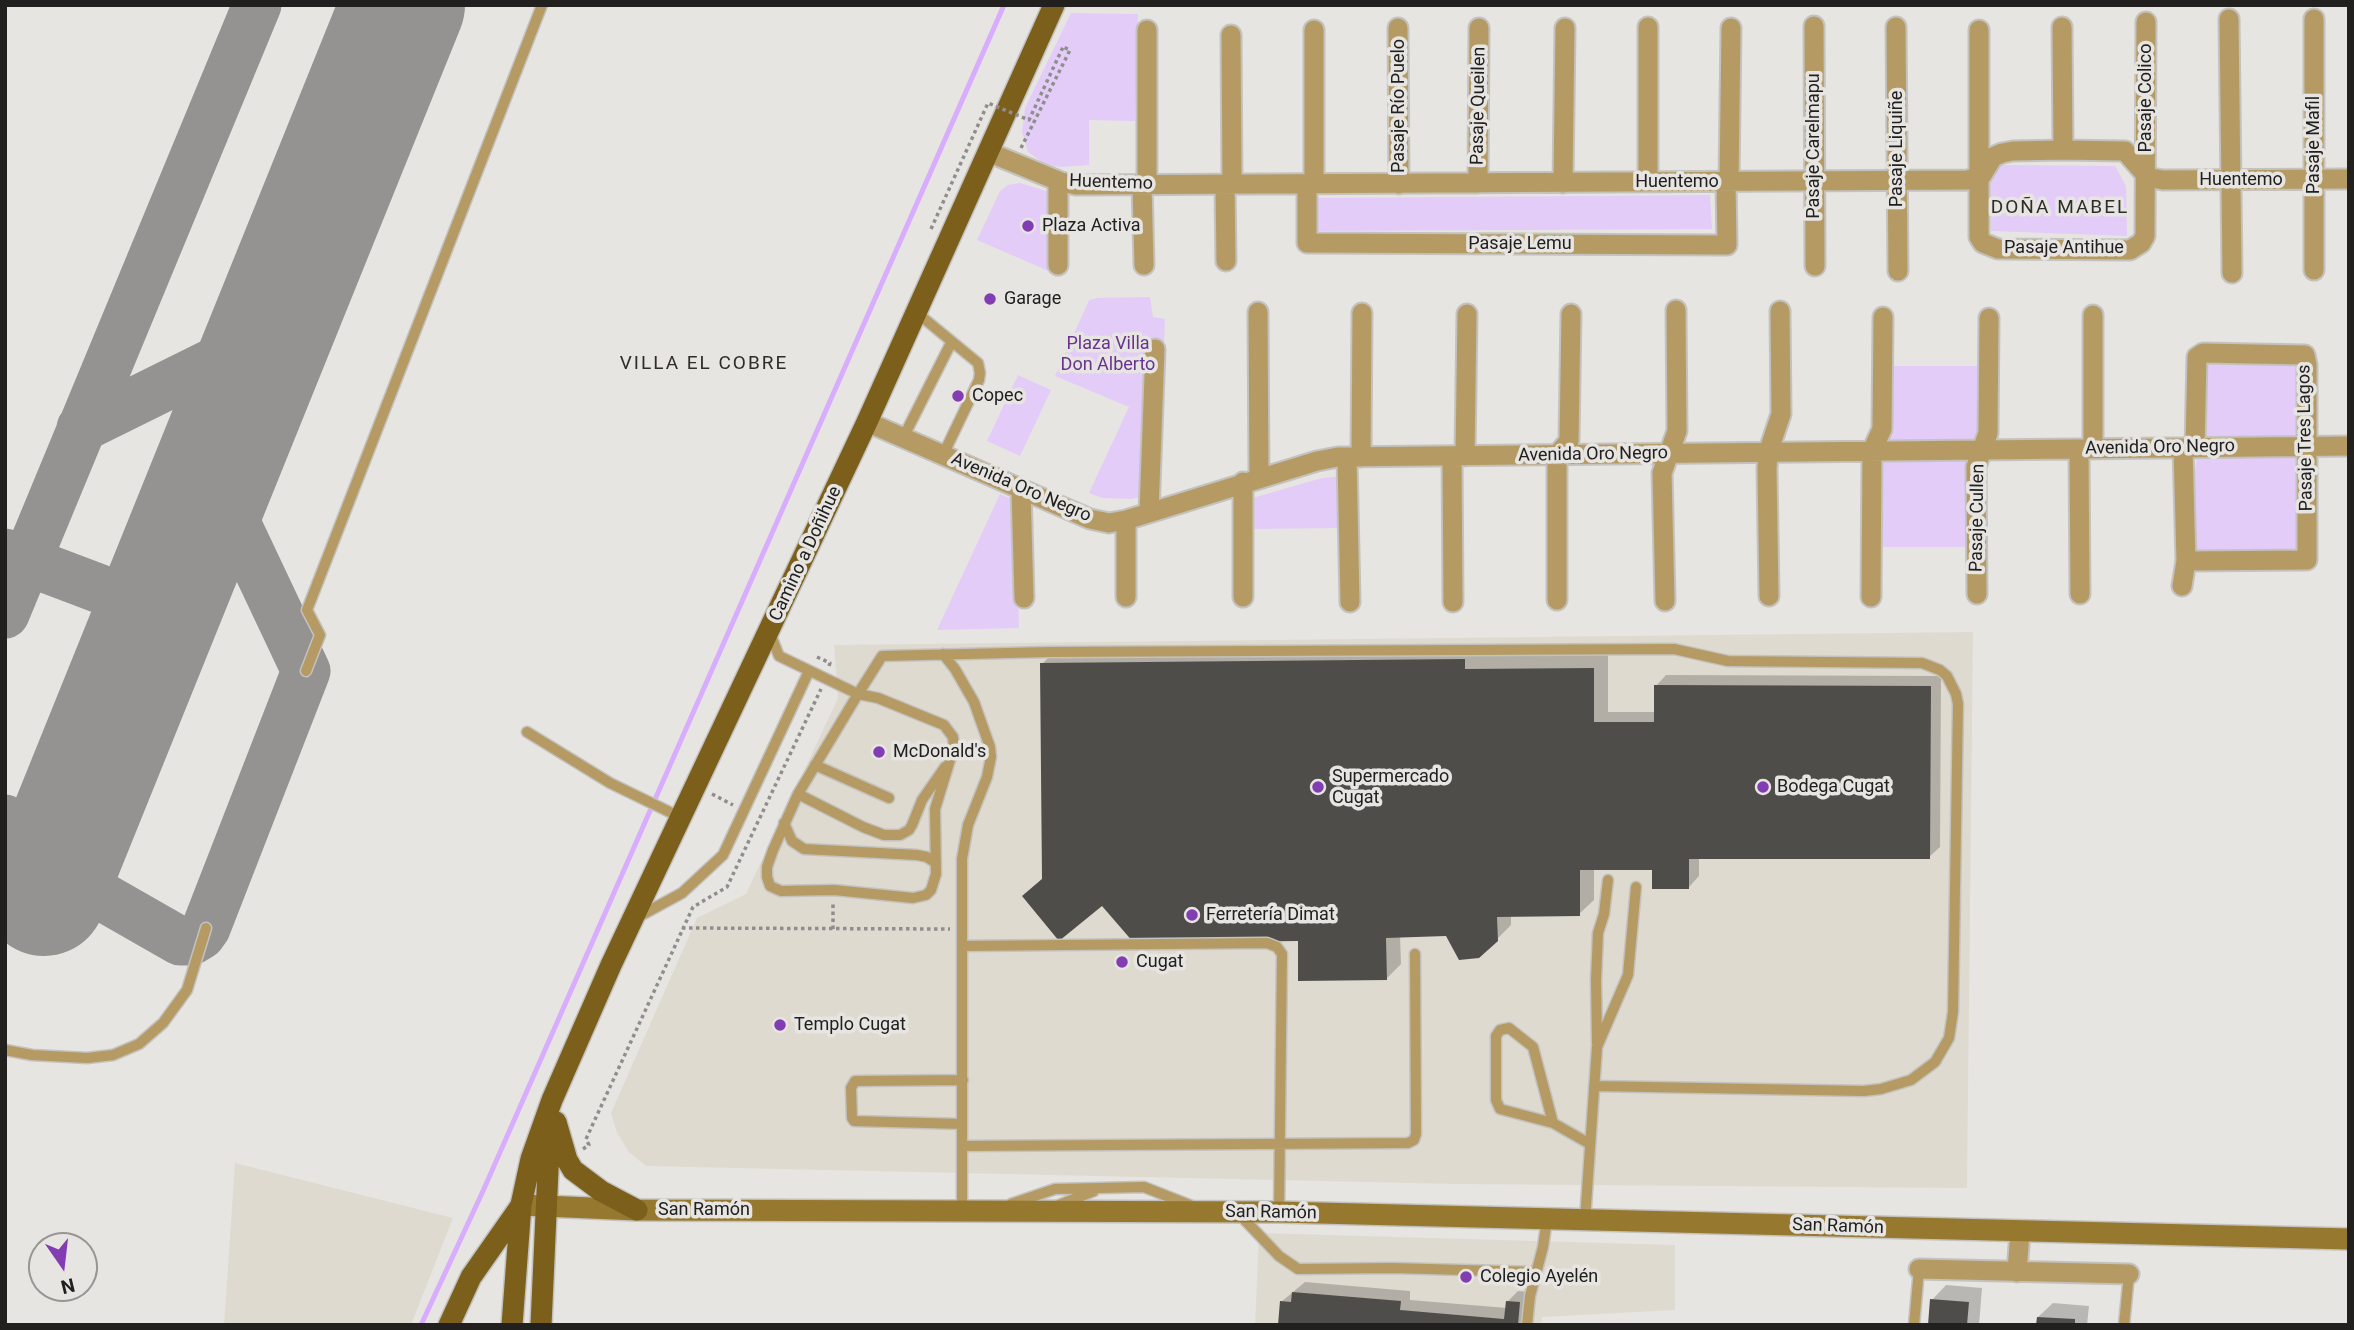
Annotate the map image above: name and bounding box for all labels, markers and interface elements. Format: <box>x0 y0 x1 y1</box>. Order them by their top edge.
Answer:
street label: Pasaje Río Puelo <box>1388 39 1410 173</box>
street label: Pasaje Colico <box>2135 44 2157 152</box>
street label: Pasaje Queilen <box>1467 47 1491 165</box>
street label: Pasaje Carelmapu <box>1803 73 1825 219</box>
street label: Pasaje Liquiñe <box>1886 91 1908 207</box>
street label: Pasaje Mafil <box>2303 96 2325 194</box>
street label: Huentemo <box>2199 169 2283 191</box>
street label: Huentemo <box>1069 171 1153 195</box>
street label: Huentemo <box>1635 171 1719 193</box>
district label: DOÑA MABEL <box>1992 197 2128 219</box>
place label: Plaza Activa <box>1042 215 1141 237</box>
marker: Plaza Activa <box>1020 218 1036 234</box>
street label: Pasaje Lemu <box>1468 233 1572 255</box>
street label: Pasaje Antihue <box>2004 237 2124 259</box>
place label: Garage <box>1004 288 1061 310</box>
marker: Garage <box>982 291 998 307</box>
park label: Plaza Villa Don Alberto <box>1061 333 1155 376</box>
district label: VILLA EL COBRE <box>621 353 787 375</box>
street label: Pasaje Tres Lagos <box>2294 364 2318 512</box>
place label: Copec <box>972 385 1023 407</box>
marker: Copec <box>950 388 966 404</box>
street label: Avenida Oro Negro <box>2085 436 2235 460</box>
street label: Avenida Oro Negro <box>1518 443 1668 467</box>
street label: Avenida Oro Negro <box>948 449 1094 527</box>
street label: Pasaje Cullen <box>1966 464 1990 572</box>
street label: Camino a Doñihue <box>765 483 847 625</box>
place label: McDonald's <box>893 741 986 763</box>
marker: McDonald's <box>871 744 887 760</box>
place label: Supermercado Cugat <box>1332 766 1449 808</box>
place label: Bodega Cugat <box>1777 776 1890 798</box>
marker: Supermercado Cugat <box>1310 779 1326 795</box>
marker: Bodega Cugat <box>1755 779 1771 795</box>
place label: Ferretería Dimat <box>1206 904 1335 926</box>
marker: Ferretería Dimat <box>1184 907 1200 923</box>
place label: Cugat <box>1136 951 1183 973</box>
marker: Cugat <box>1114 954 1130 970</box>
place label: Templo Cugat <box>794 1014 906 1036</box>
marker: Templo Cugat <box>772 1017 788 1033</box>
street label: San Ramón <box>658 1199 750 1221</box>
street label: San Ramón <box>1225 1201 1317 1225</box>
street label: San Ramón <box>1792 1215 1884 1239</box>
north arrow <box>28 1232 98 1302</box>
place label: Colegio Ayelén <box>1480 1266 1598 1288</box>
marker: Colegio Ayelén <box>1458 1269 1474 1285</box>
text: N <box>58 1273 77 1299</box>

